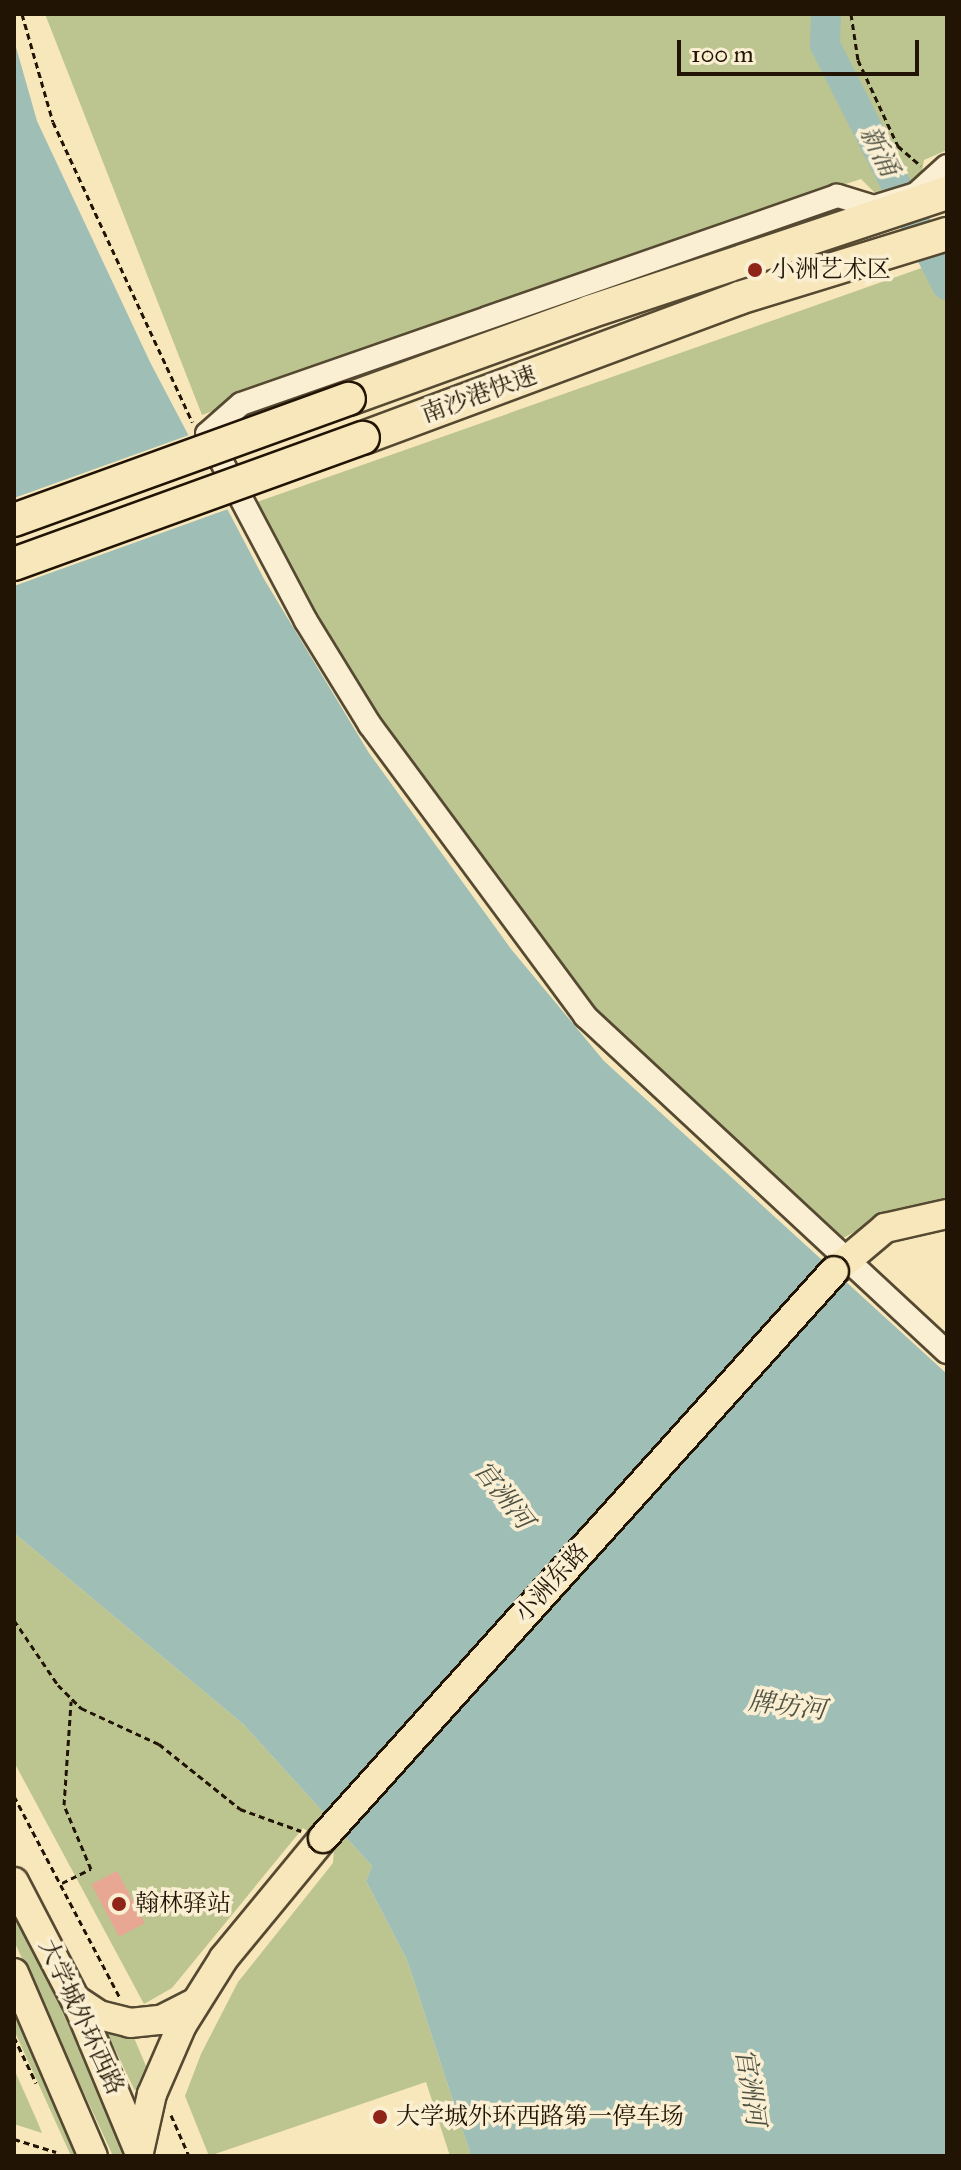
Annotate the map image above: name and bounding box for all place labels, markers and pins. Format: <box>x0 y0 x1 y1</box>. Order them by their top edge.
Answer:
place label: 小洲艺术区 <box>771 256 891 284</box>
marker: 小洲艺术区 <box>746 261 764 279</box>
place label: 翰林驿站 <box>135 1890 231 1918</box>
marker: 翰林驿站 <box>110 1895 128 1913</box>
place label: 大学城外环西路第一停车场 <box>396 2103 684 2131</box>
marker: 大学城外环西路第一停车场 <box>371 2108 389 2126</box>

